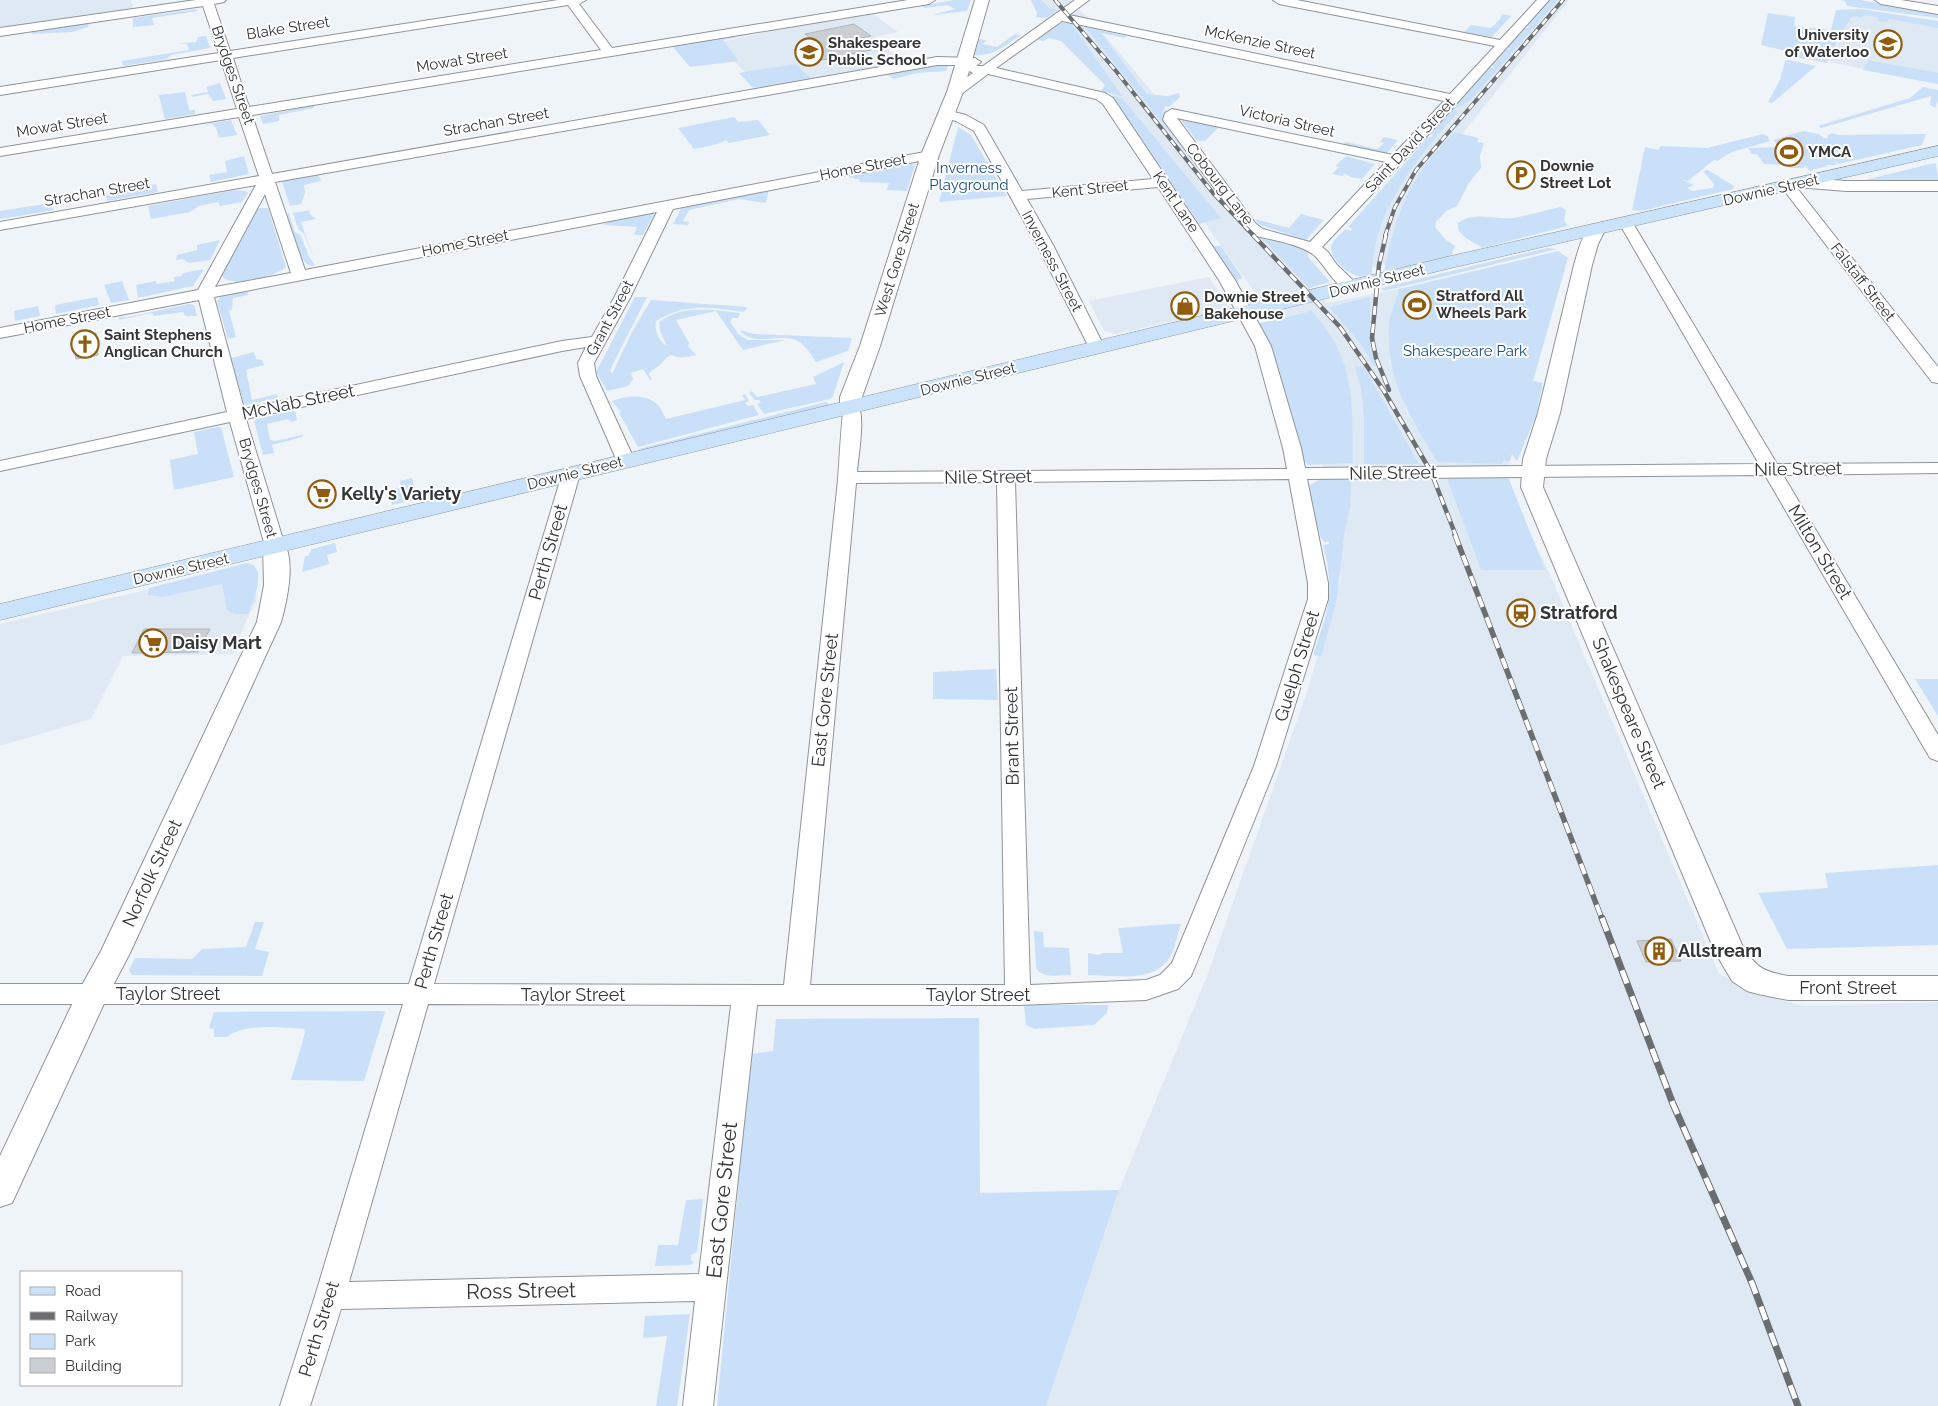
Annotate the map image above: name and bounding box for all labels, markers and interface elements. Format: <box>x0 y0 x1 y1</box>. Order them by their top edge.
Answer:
street label: Blake Street <box>245 13 331 43</box>
street label: McKenzie Street <box>1203 21 1317 63</box>
street label: Brydges Street <box>208 23 258 127</box>
place label: University of Waterloo <box>1785 26 1870 61</box>
school or university icon: University of Waterloo <box>1873 29 1903 59</box>
place label: Shakespeare Public School <box>828 34 927 69</box>
school or university icon: Shakespeare Public School <box>794 37 824 67</box>
street label: Mowat Street <box>415 44 509 76</box>
street label: Saint David Street <box>1362 94 1458 196</box>
street label: Victoria Street <box>1237 101 1337 141</box>
street label: Strachan Street <box>442 104 550 140</box>
street label: Mowat Street <box>15 109 109 141</box>
sports icon: YMCA <box>1774 137 1804 167</box>
street label: Cobourg Lane <box>1182 139 1258 229</box>
place label: YMCA <box>1808 143 1852 161</box>
street label: Home Street <box>818 150 908 184</box>
place label: Downie Street Lot <box>1540 157 1611 192</box>
park label: Inverness Playground <box>929 159 1009 194</box>
parking icon: Downie Street Lot <box>1506 160 1536 190</box>
street label: Kent Lane <box>1149 168 1203 236</box>
street label: Downie Street <box>1721 170 1821 210</box>
street label: Strachan Street <box>43 174 151 210</box>
street label: Kent Street <box>1051 176 1129 202</box>
street label: West Gore Street <box>871 201 923 319</box>
street label: Inverness Street <box>1018 208 1086 314</box>
street label: Home Street <box>420 226 510 260</box>
street label: Falstaff Street <box>1827 239 1899 325</box>
street label: Downie Street <box>1327 260 1427 302</box>
street label: Grant Street <box>583 277 637 359</box>
place label: Stratford All Wheels Park <box>1436 287 1527 322</box>
place label: Downie Street Bakehouse <box>1204 288 1306 323</box>
sports icon: Stratford All Wheels Park <box>1402 290 1432 320</box>
shop icon: Downie Street Bakehouse <box>1170 291 1200 321</box>
street label: Home Street <box>22 303 112 337</box>
place label: Saint Stephens Anglican Church <box>104 326 223 361</box>
church icon: Saint Stephens Anglican Church <box>70 329 100 359</box>
park label: Shakespeare Park <box>1403 342 1527 360</box>
street label: Downie Street <box>918 358 1018 400</box>
street label: McNab Street <box>240 379 356 424</box>
street label: Brydges Street <box>235 436 281 540</box>
street label: Downie Street <box>525 452 625 494</box>
street label: Nile Street <box>1754 457 1842 480</box>
street label: Nile Street <box>1349 461 1437 484</box>
street label: Nile Street <box>944 465 1032 488</box>
supermarket icon: Kelly's Variety <box>307 479 337 509</box>
place label: Kelly's Variety <box>341 483 461 504</box>
street label: Perth Street <box>524 501 571 602</box>
street label: Milton Street <box>1784 501 1857 603</box>
street label: Downie Street <box>131 549 231 589</box>
station icon: Stratford <box>1506 598 1536 628</box>
place label: Stratford <box>1540 602 1618 623</box>
street label: Guelph Street <box>1270 608 1323 724</box>
supermarket icon: Daisy Mart <box>138 628 168 658</box>
place label: Daisy Mart <box>172 632 262 653</box>
street label: East Gore Street <box>807 632 842 768</box>
street label: Shakespeare Street <box>1588 634 1671 792</box>
street label: Brant Street <box>1000 686 1023 786</box>
street label: Norfolk Street <box>118 816 186 930</box>
street label: Perth Street <box>410 890 457 991</box>
building icon: Allstream <box>1644 936 1674 966</box>
place label: Allstream <box>1678 940 1762 961</box>
street label: Front Street <box>1799 977 1897 998</box>
street label: Taylor Street <box>116 983 220 1004</box>
street label: Taylor Street <box>521 984 625 1005</box>
street label: Taylor Street <box>926 984 1030 1005</box>
street label: East Gore Street <box>701 1120 742 1279</box>
legend <box>20 1271 182 1386</box>
street label: Ross Street <box>466 1277 576 1304</box>
street label: Perth Street <box>294 1278 343 1379</box>
text: Road <box>65 1282 101 1300</box>
text: Railway <box>65 1307 118 1325</box>
text: Park <box>65 1332 96 1350</box>
text: Building <box>65 1357 122 1375</box>

